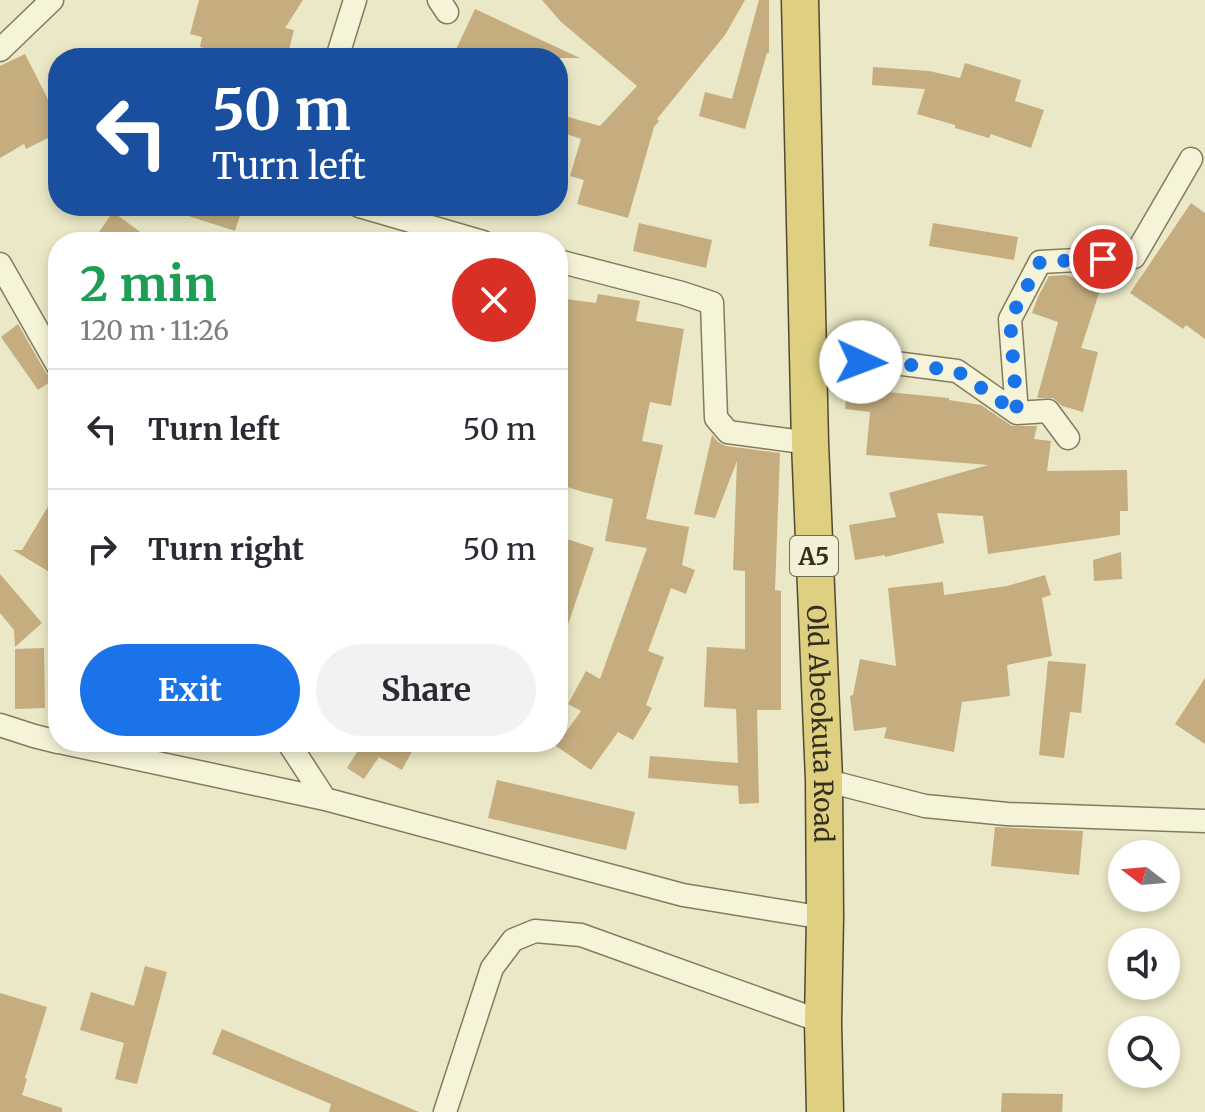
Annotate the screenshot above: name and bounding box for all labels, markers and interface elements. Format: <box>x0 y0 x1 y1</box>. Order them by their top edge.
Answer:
text: 50 m <box>212 75 351 145</box>
icon: left <box>80 80 184 184</box>
text: Turn left <box>212 144 366 189</box>
pin <box>1069 225 1137 293</box>
icon: arrive <box>1081 237 1125 281</box>
text: 2 min <box>80 254 217 314</box>
button: close <box>452 258 536 342</box>
text: 120 m · 11:26 <box>80 314 229 347</box>
position arrow <box>819 320 903 404</box>
icon: left <box>80 407 124 451</box>
text: Turn left <box>148 410 280 448</box>
text: 50 m <box>463 410 536 448</box>
icon: right <box>80 527 124 571</box>
text: Turn right <box>148 530 304 568</box>
text: 50 m <box>463 530 536 568</box>
road number: A5 <box>790 536 838 576</box>
street label: Old Abeokuta Road <box>800 604 841 843</box>
button: Exit <box>80 644 300 736</box>
button: Share <box>316 644 536 736</box>
north arrow <box>1108 840 1180 912</box>
map controls <box>1108 840 1180 1088</box>
button: sound <box>1108 928 1180 1000</box>
button: search <box>1108 1016 1180 1088</box>

